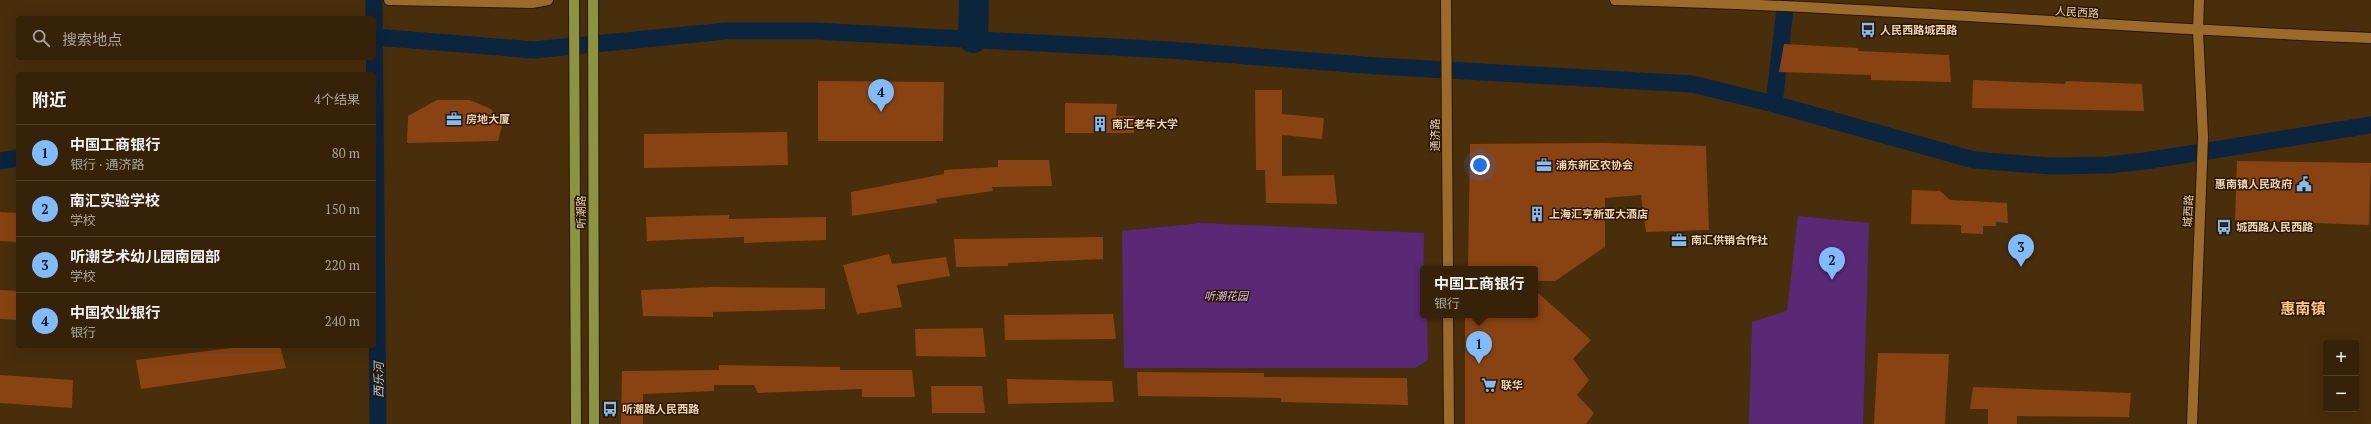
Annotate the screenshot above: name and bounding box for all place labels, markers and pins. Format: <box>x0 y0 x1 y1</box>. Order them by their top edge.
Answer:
bus stop icon: 人民西路城西路 <box>1859 21 1877 39</box>
place label: 人民西路城西路 <box>1880 23 1958 37</box>
pin: 4 <box>868 79 894 112</box>
office icon: 房地大厦 <box>445 110 463 128</box>
place label: 房地大厦 <box>466 112 510 126</box>
building icon: 南汇老年大学 <box>1091 115 1109 133</box>
place label: 南汇老年大学 <box>1112 117 1178 131</box>
office icon: 浦东新区农协会 <box>1535 156 1553 174</box>
place label: 浦东新区农协会 <box>1556 158 1633 172</box>
public building icon: 惠南镇人民政府 <box>2295 175 2313 193</box>
place label: 惠南镇人民政府 <box>2215 177 2292 191</box>
building icon: 上海汇亨新亚大酒店 <box>1528 205 1546 223</box>
place label: 上海汇亨新亚大酒店 <box>1549 207 1648 221</box>
bus stop icon: 城西路人民西路 <box>2215 218 2233 236</box>
place label: 城西路人民西路 <box>2236 220 2314 234</box>
office icon: 南汇供销合作社 <box>1670 231 1688 249</box>
place label: 南汇供销合作社 <box>1691 233 1768 247</box>
pin: 3 <box>2008 234 2034 267</box>
pin: 2 <box>1819 247 1845 280</box>
pin: 1 <box>1466 331 1492 364</box>
supermarket icon: 联华 <box>1480 376 1498 394</box>
place label: 联华 <box>1501 378 1523 392</box>
bus stop icon: 听潮路人民西路 <box>601 400 619 418</box>
place label: 听潮路人民西路 <box>622 402 700 416</box>

